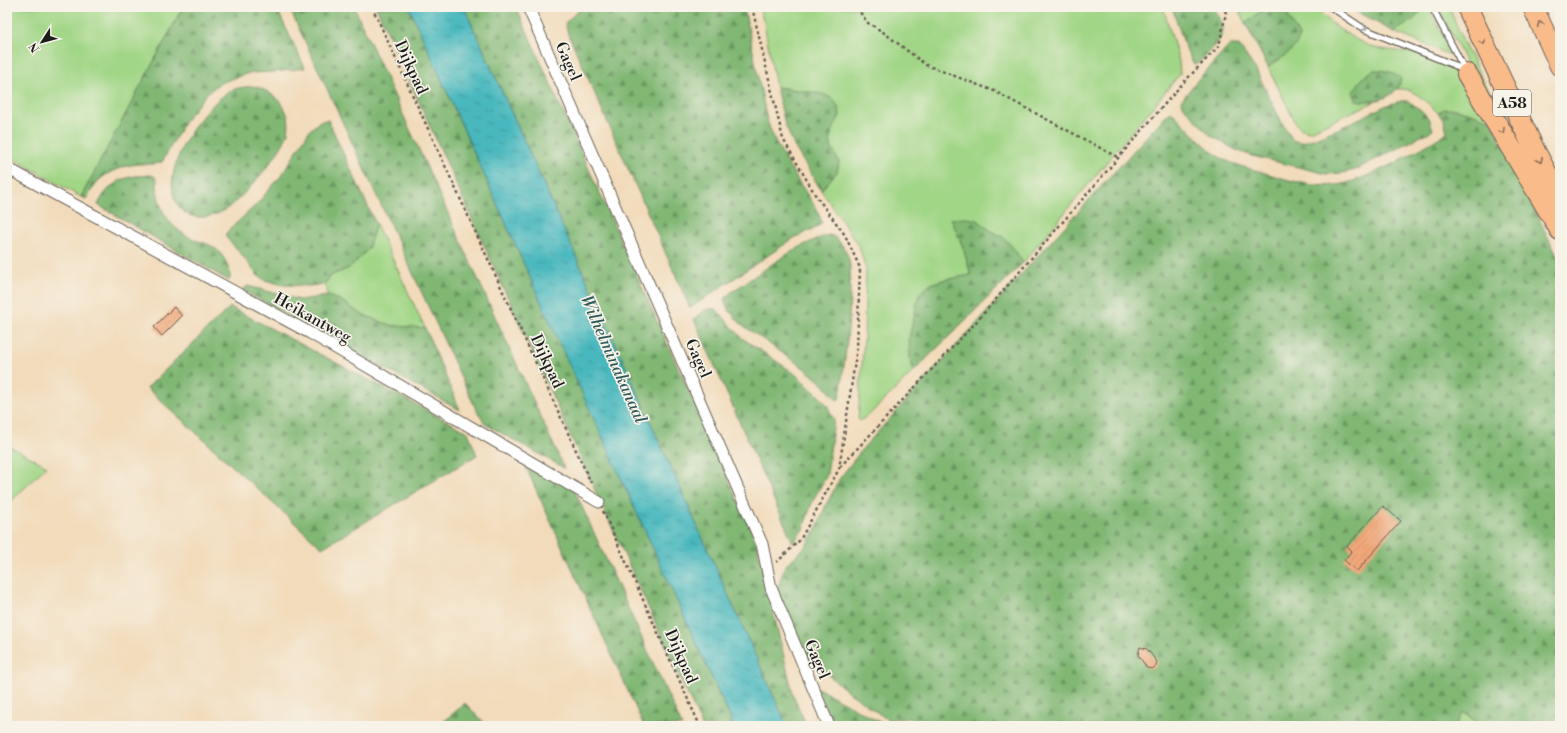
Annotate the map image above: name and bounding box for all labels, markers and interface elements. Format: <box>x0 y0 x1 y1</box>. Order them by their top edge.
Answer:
one-way arrow <box>1537 21 1545 28</box>
north arrow <box>22 22 62 62</box>
one-way arrow <box>1360 24 1367 31</box>
street label: Dijkpad <box>390 37 432 98</box>
one-way arrow <box>1478 38 1486 46</box>
text: N <box>26 39 43 55</box>
street label: Gagel <box>551 39 586 84</box>
road number: A58 <box>1493 90 1531 116</box>
one-way arrow <box>1497 127 1504 134</box>
one-way arrow <box>1535 156 1542 163</box>
street label: Heikantweg <box>270 288 355 348</box>
water label: Wilhelminakanaal <box>575 292 651 428</box>
street label: Dijkpad <box>526 331 568 392</box>
street label: Gagel <box>681 336 716 381</box>
street label: Dijkpad <box>660 626 702 687</box>
street label: Gagel <box>800 637 834 682</box>

